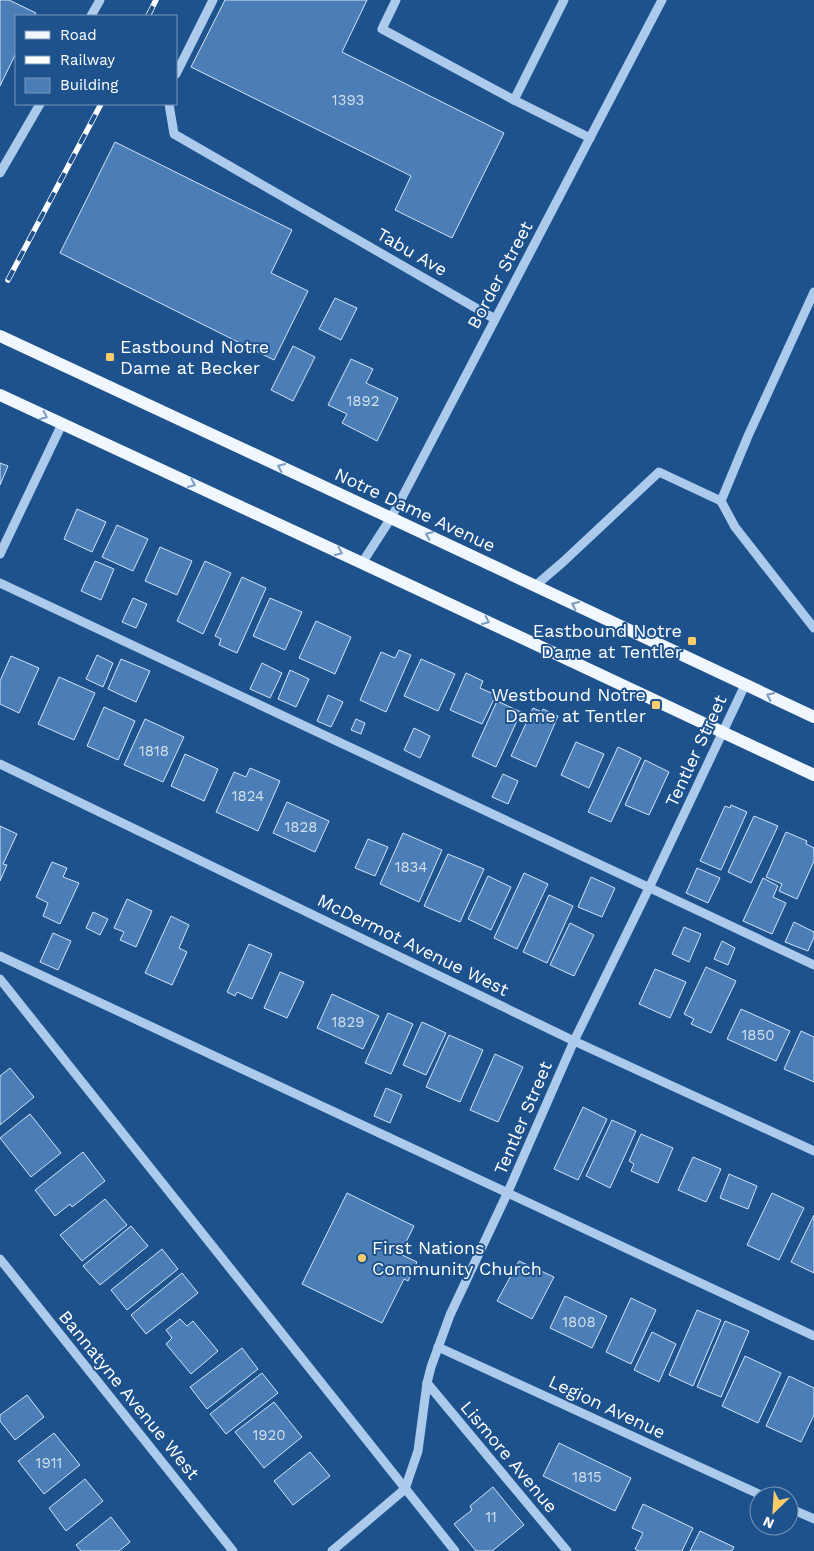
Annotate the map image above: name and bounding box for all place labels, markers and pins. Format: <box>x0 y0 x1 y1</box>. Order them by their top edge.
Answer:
place label: Eastbound Notre Dame at Becker <box>120 336 269 378</box>
marker: Eastbound Notre Dame at Becker <box>104 351 116 363</box>
place label: Eastbound Notre Dame at Tentler <box>533 620 682 662</box>
marker: Eastbound Notre Dame at Tentler <box>686 635 698 647</box>
place label: Westbound Notre Dame at Tentler <box>491 684 646 726</box>
marker: Westbound Notre Dame at Tentler <box>650 699 662 711</box>
place label: First Nations Community Church <box>372 1237 542 1279</box>
marker: First Nations Community Church <box>356 1252 368 1264</box>

